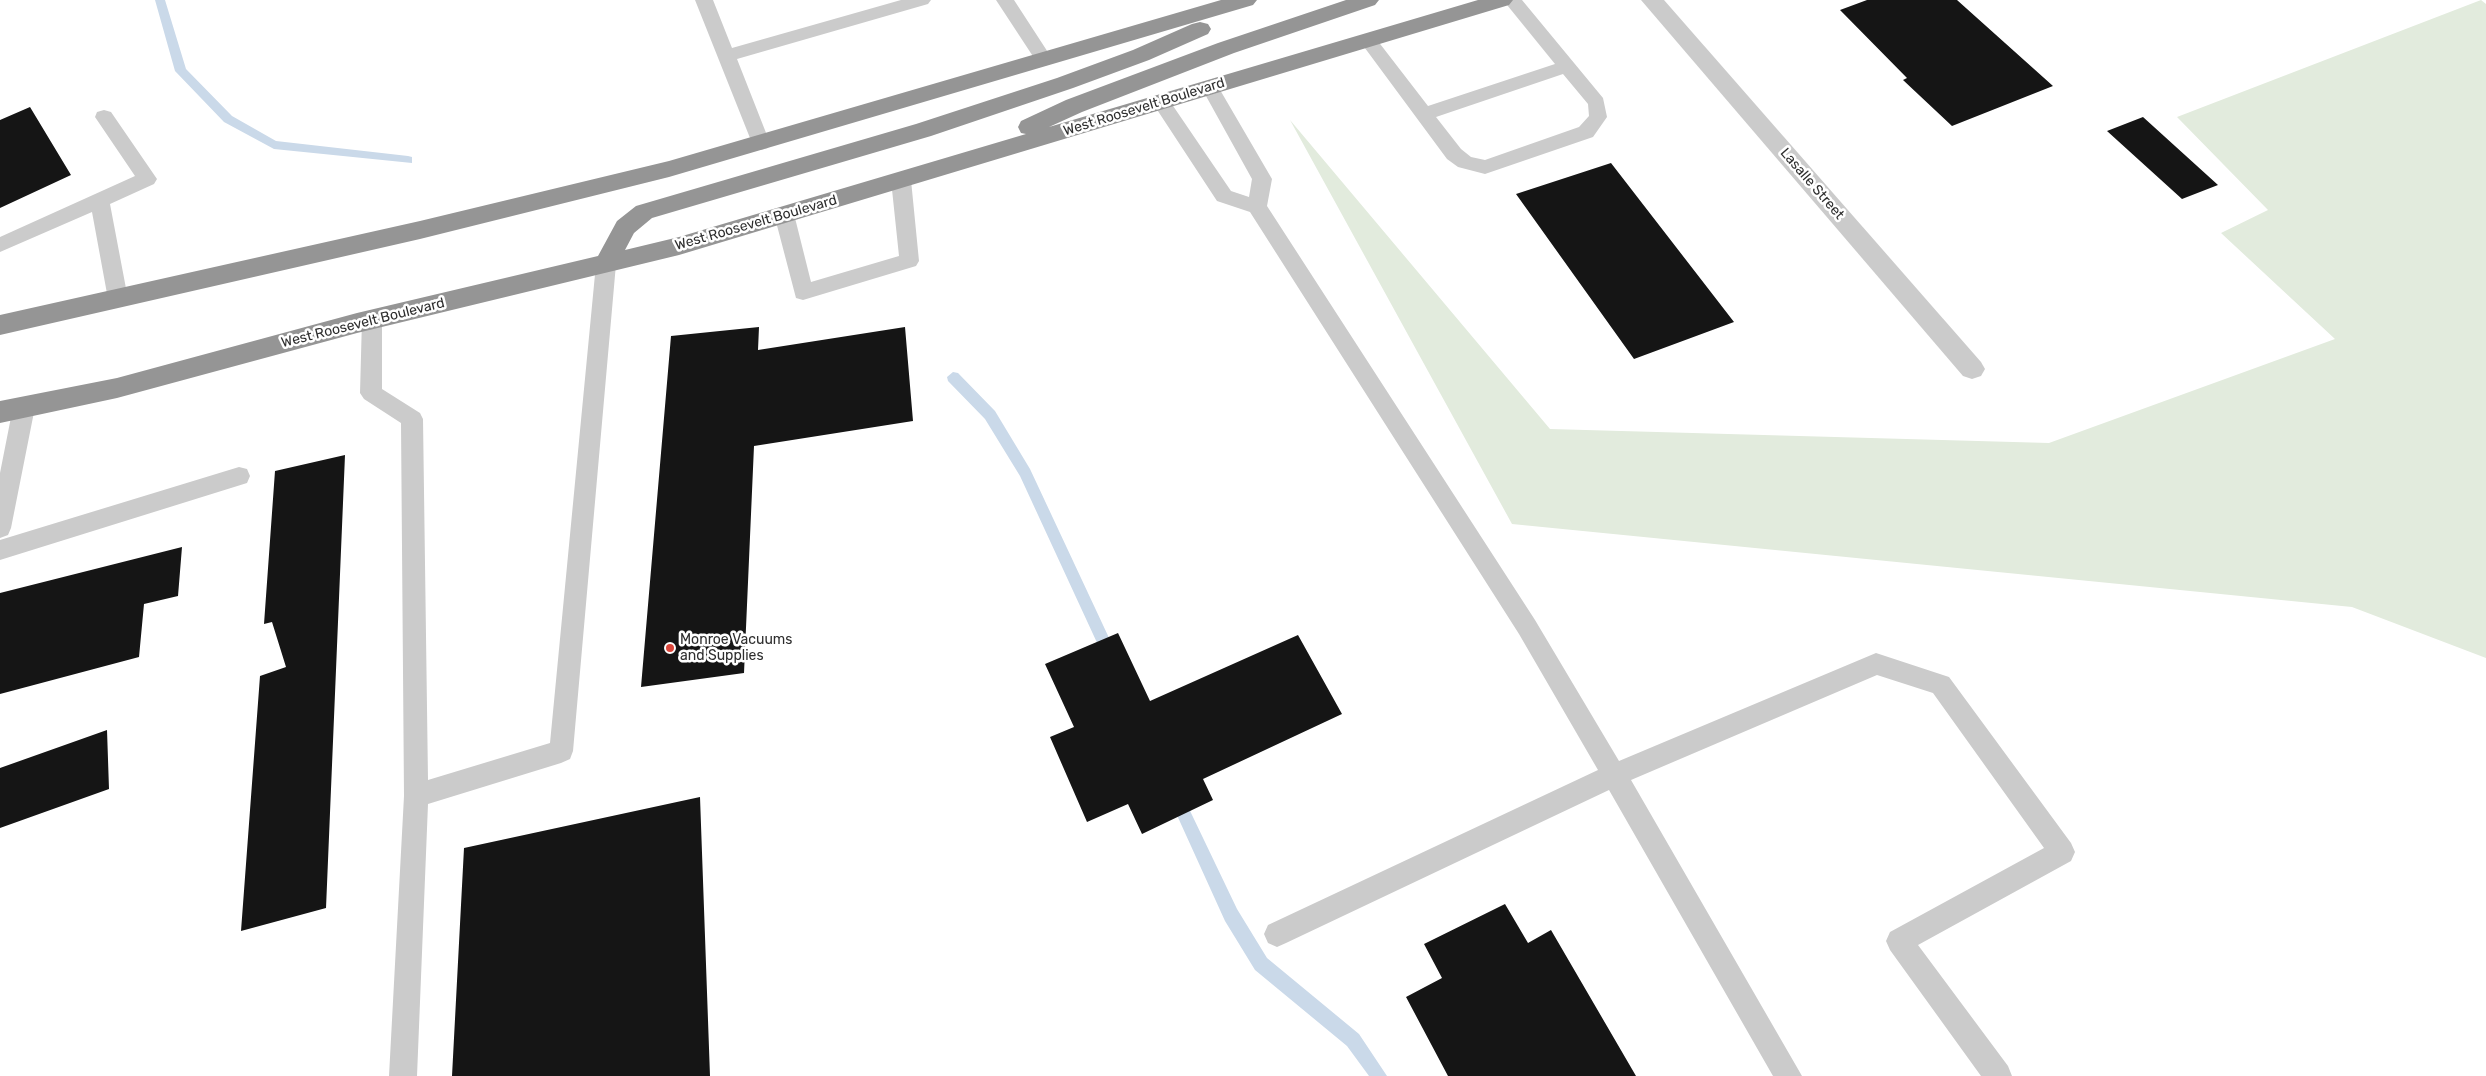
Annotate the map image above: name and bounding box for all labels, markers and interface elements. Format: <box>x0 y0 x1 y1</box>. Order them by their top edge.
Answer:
street label: West Roosevelt Boulevard <box>1061 74 1227 140</box>
street label: Lasalle Street <box>1776 145 1848 223</box>
street label: West Roosevelt Boulevard <box>673 192 839 254</box>
street label: West Roosevelt Boulevard <box>280 295 446 351</box>
place label: Monroe Vacuums and Supplies <box>680 632 792 664</box>
marker: Monroe Vacuums and Supplies <box>664 642 676 654</box>

